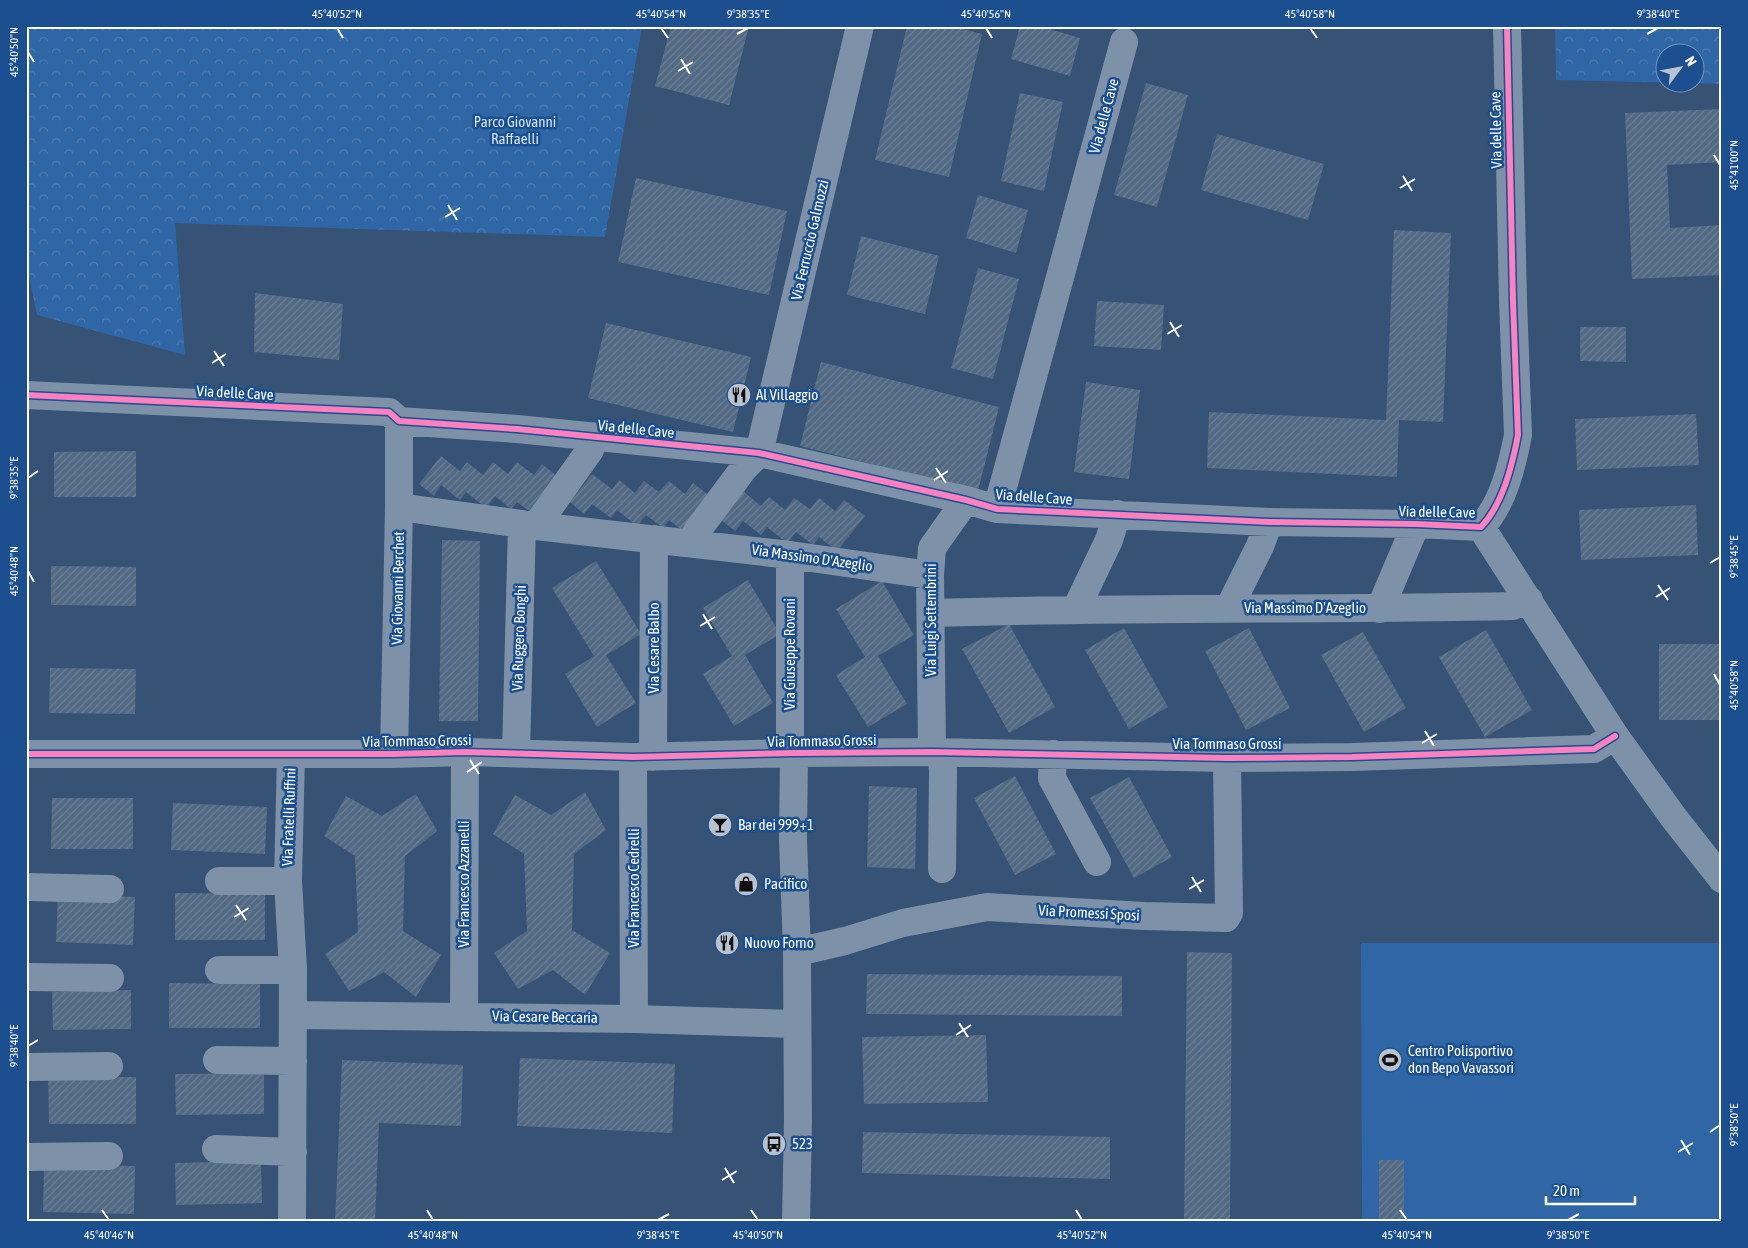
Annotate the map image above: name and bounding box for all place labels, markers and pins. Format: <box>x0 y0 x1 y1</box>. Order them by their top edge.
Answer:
restaurant icon: Al Villaggio <box>726 382 752 408</box>
place label: Al Villaggio <box>756 386 818 403</box>
bar icon: Bar dei 999+1 <box>707 812 733 838</box>
place label: Bar dei 999+1 <box>738 816 814 833</box>
shop icon: Pacifico <box>733 871 759 897</box>
place label: Pacifico <box>764 875 807 892</box>
restaurant icon: Nuovo Forno <box>714 930 740 956</box>
place label: Nuovo Forno <box>744 934 814 951</box>
place label: Centro Polisportivo don Bepo Vavassori <box>1408 1042 1514 1076</box>
sports icon: Centro Polisportivo don Bepo Vavassori <box>1377 1047 1403 1073</box>
bus stop icon: 523 <box>761 1131 787 1157</box>
place label: 523 <box>792 1135 813 1152</box>

